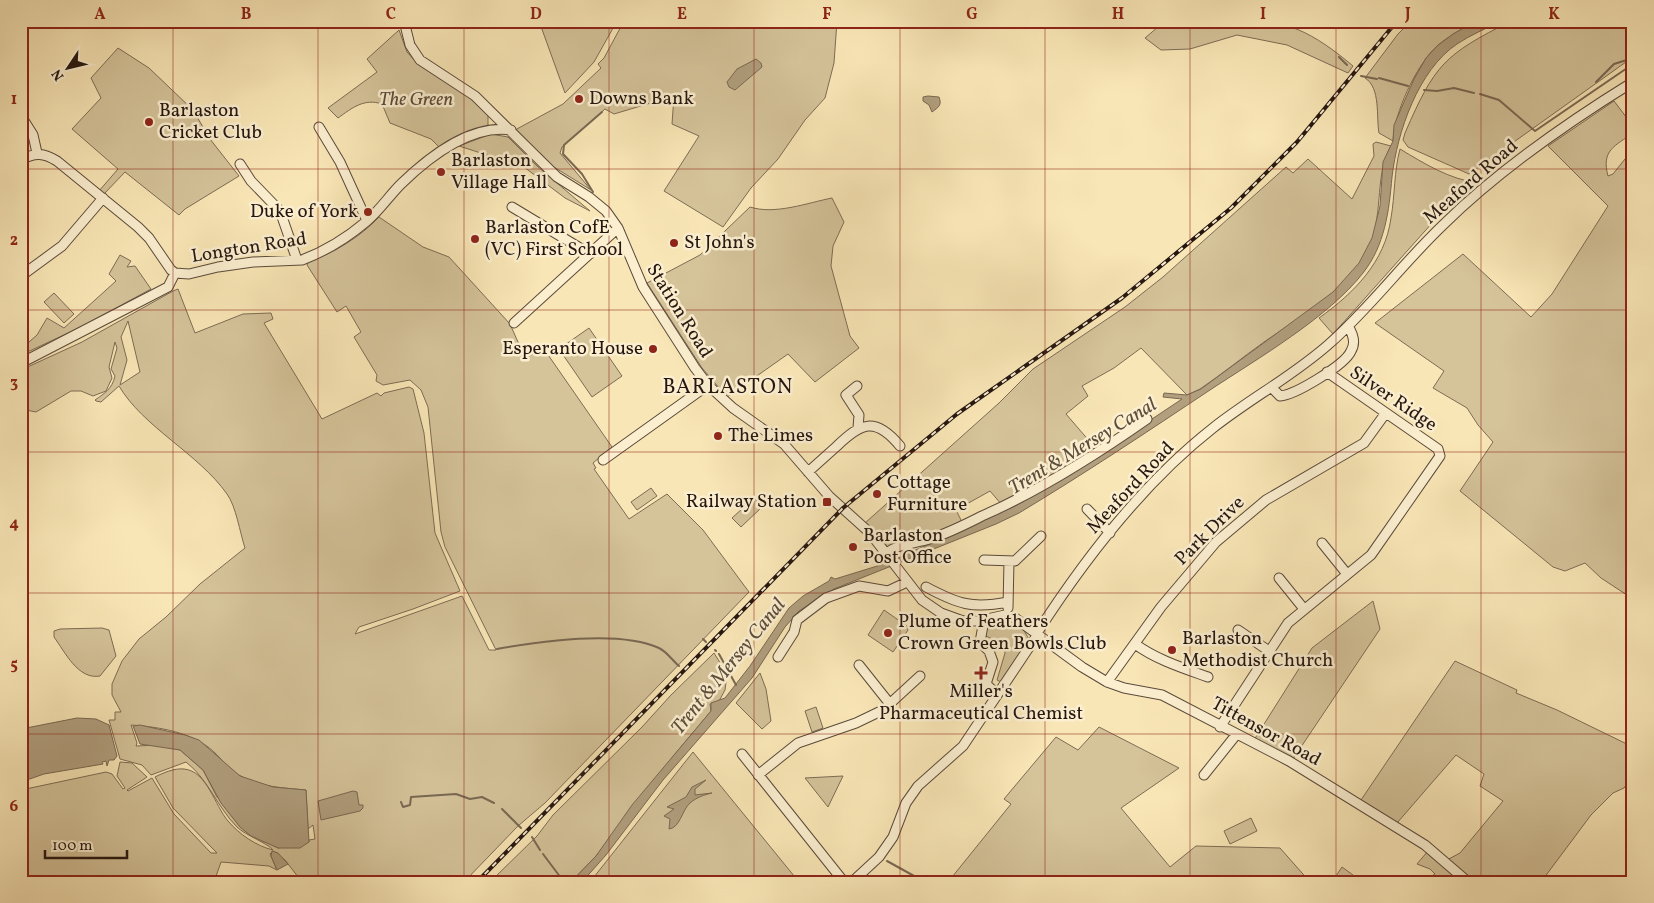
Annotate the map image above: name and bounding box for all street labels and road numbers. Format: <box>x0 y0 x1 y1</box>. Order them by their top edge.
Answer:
street label: Meaford Road <box>1418 134 1524 230</box>
street label: Longton Road <box>189 226 309 270</box>
street label: Station Road <box>640 259 718 363</box>
street label: Silver Ridge <box>1344 360 1442 438</box>
street label: Meaford Road <box>1081 436 1181 540</box>
street label: Park Drive <box>1169 490 1251 572</box>
street label: Tittensor Road <box>1206 691 1326 773</box>

